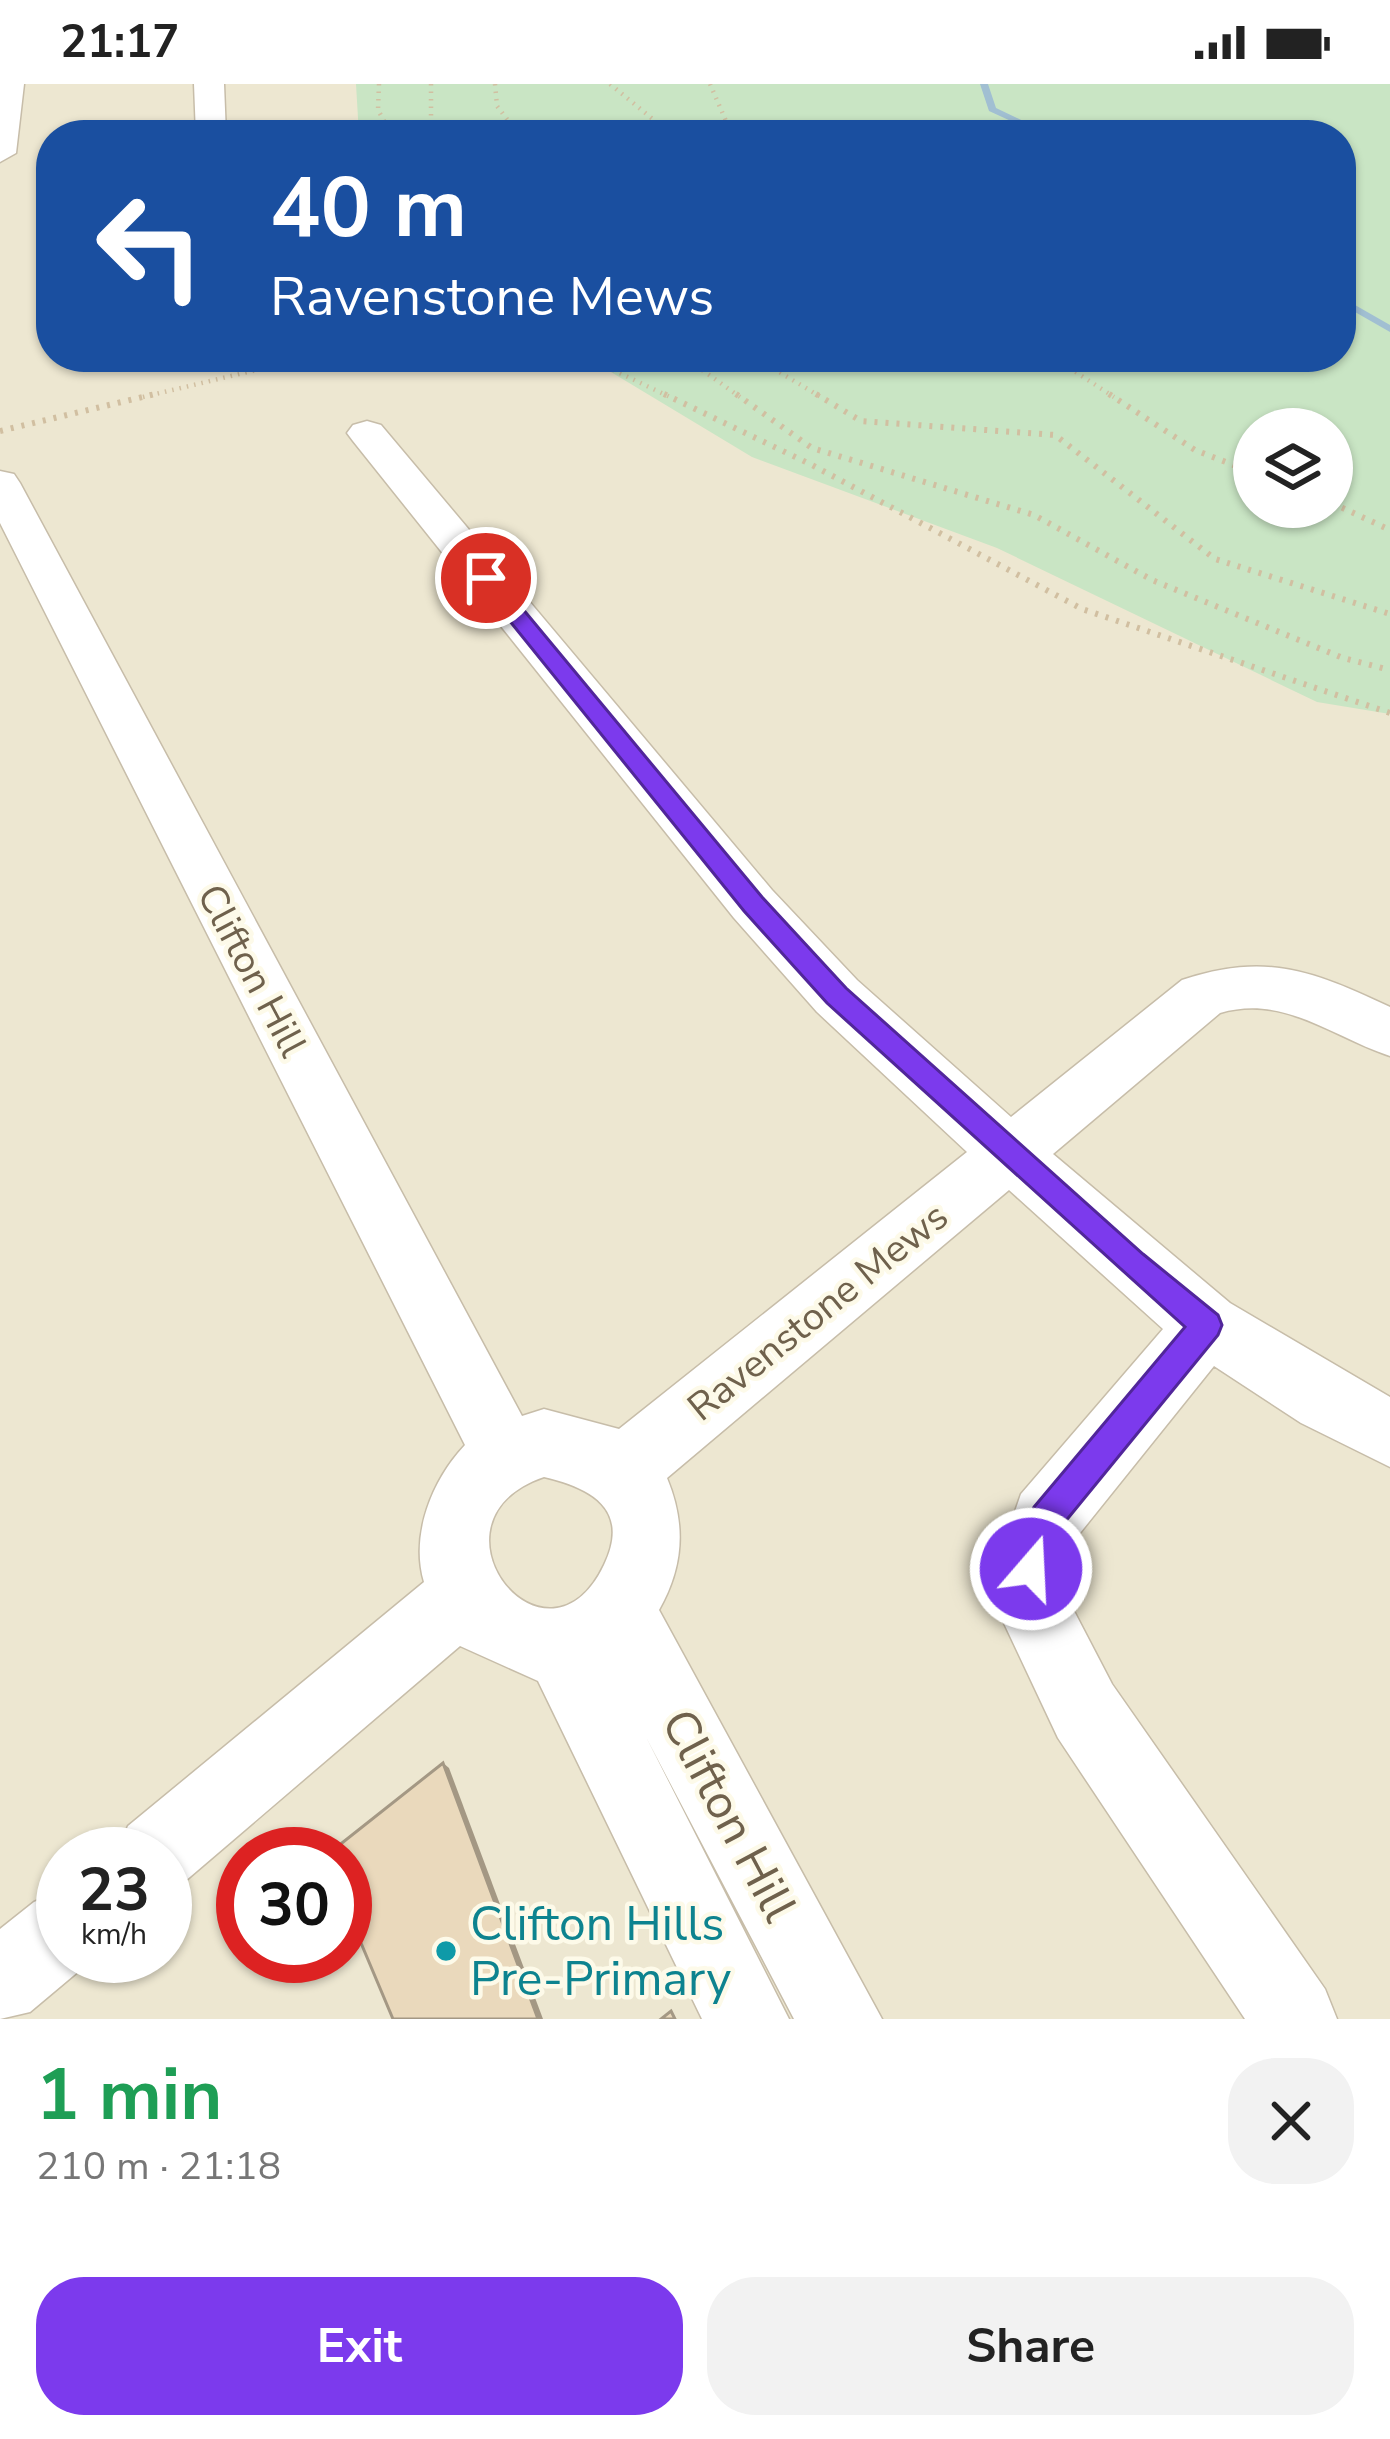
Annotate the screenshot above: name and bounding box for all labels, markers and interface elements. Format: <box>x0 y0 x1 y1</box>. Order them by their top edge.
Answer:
text: 21:17 <box>60 12 179 73</box>
text: 40 m <box>270 151 467 266</box>
icon: left <box>72 168 228 324</box>
text: Ravenstone Mews <box>270 260 714 334</box>
map controls <box>1233 408 1353 528</box>
button: layers <box>1233 408 1353 528</box>
pin <box>435 527 537 629</box>
icon: arrive <box>453 545 519 611</box>
street label: Clifton Hill <box>184 875 319 1067</box>
street label: Ravenstone Mews <box>677 1191 959 1434</box>
position arrow <box>968 1506 1094 1632</box>
street label: Clifton Hill <box>646 1698 813 1933</box>
speed limit sign: 30 <box>216 1827 372 1983</box>
text: 23 <box>78 1849 150 1931</box>
place label: Clifton Hills Pre-Primary <box>470 1891 732 2012</box>
text: km/h <box>81 1914 147 1955</box>
marker: Clifton Hills Pre-Primary <box>433 1938 459 1964</box>
text: 1 min <box>36 2046 222 2144</box>
button: close <box>1228 2058 1354 2184</box>
text: 210 m · 21:18 <box>36 2140 281 2193</box>
button: Exit <box>36 2277 683 2415</box>
button: Share <box>707 2277 1354 2415</box>

